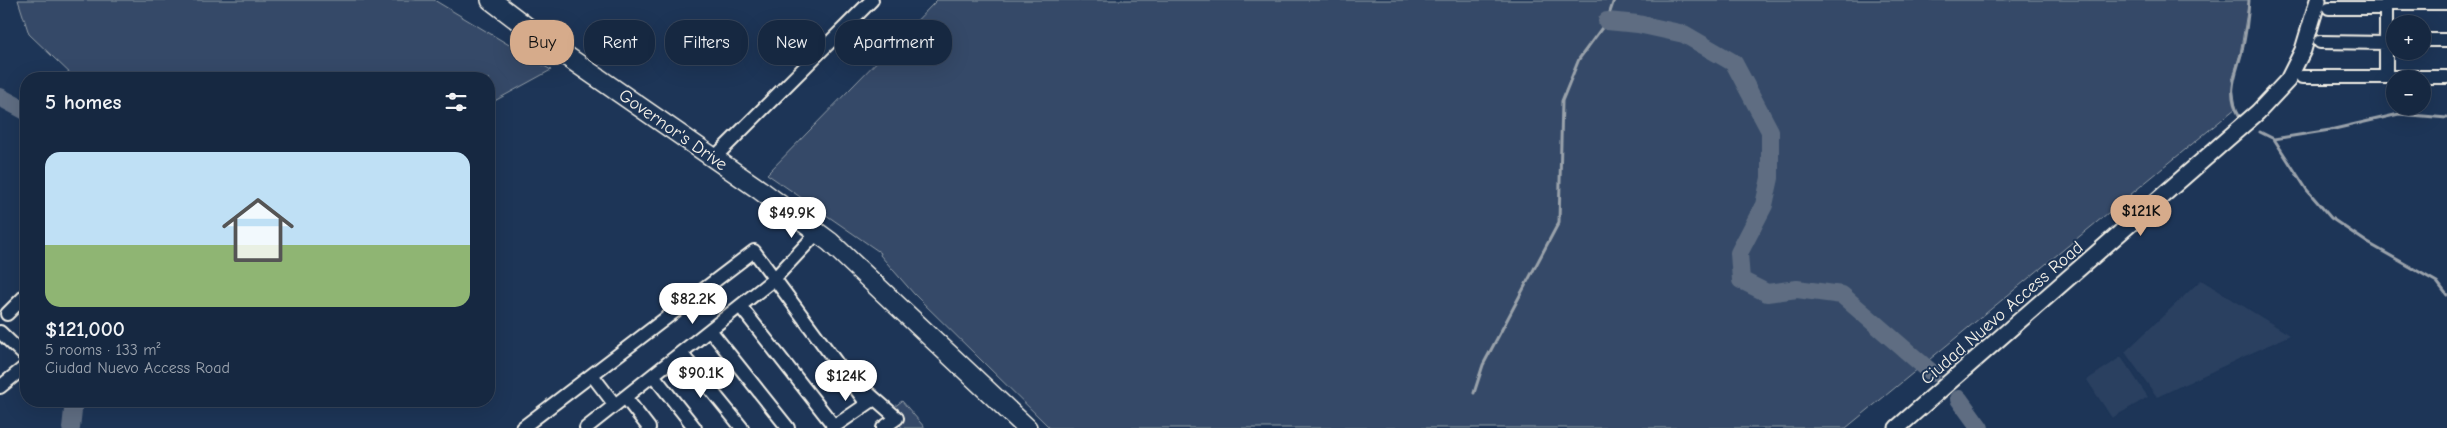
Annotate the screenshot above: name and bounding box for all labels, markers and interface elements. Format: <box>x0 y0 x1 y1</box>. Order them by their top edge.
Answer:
map controls <box>2386 15 2431 115</box>
button: + <box>2386 15 2431 60</box>
chip: Buy <box>510 20 574 65</box>
chip: Rent <box>584 20 655 65</box>
chip: Filters <box>665 20 748 65</box>
chip: New <box>758 20 825 65</box>
chip: Apartment <box>835 20 952 65</box>
button: − <box>2386 70 2431 115</box>
street label: Governor's Drive <box>615 85 731 175</box>
icon: filters <box>442 88 470 116</box>
text: 5 homes <box>45 90 122 114</box>
icon: home <box>213 185 303 275</box>
pin: $121K <box>2106 194 2176 237</box>
pin: $49.9K <box>751 196 833 239</box>
text: $121K <box>2121 202 2161 220</box>
text: $49.9K <box>769 204 815 222</box>
street label: Ciudad Nuevo Access Road <box>1917 237 2087 389</box>
pin: $82.2K <box>652 282 734 325</box>
text: $82.2K <box>670 290 716 308</box>
text: $121,000 <box>45 317 125 341</box>
text: 5 rooms · 133 m² <box>45 341 161 359</box>
pin: $90.1K <box>660 356 742 399</box>
text: Ciudad Nuevo Access Road <box>45 359 230 377</box>
pin: $124K <box>811 360 881 402</box>
text: $90.1K <box>678 364 724 382</box>
text: $124K <box>826 367 866 385</box>

